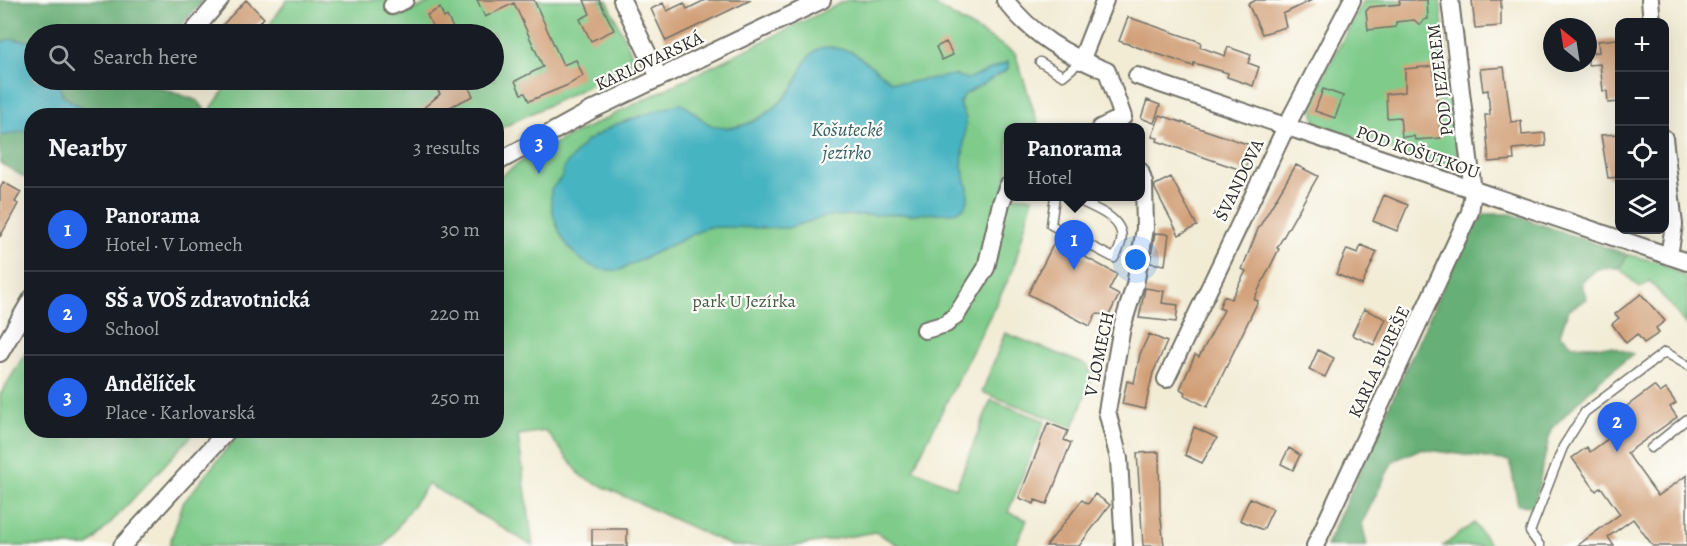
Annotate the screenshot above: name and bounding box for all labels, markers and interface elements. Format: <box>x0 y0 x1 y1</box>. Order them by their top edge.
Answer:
north arrow <box>1543 18 1597 72</box>
map controls <box>1615 18 1669 234</box>
button: + <box>1615 18 1669 72</box>
street label: POD JEZEREM <box>1421 23 1459 137</box>
search box <box>24 24 504 90</box>
street label: KARLOVARSKÁ <box>591 25 707 96</box>
icon: search <box>45 41 78 74</box>
text: Search here <box>93 42 198 72</box>
button: − <box>1615 72 1669 126</box>
water label: Košutecké jezírko <box>811 116 883 166</box>
street label: POD KOŠUTKOU <box>1353 120 1483 184</box>
popup <box>1004 123 1145 201</box>
pin: 3 <box>520 124 558 174</box>
button: locate <box>1615 126 1669 180</box>
text: Nearby <box>48 130 127 165</box>
text: 3 results <box>413 134 480 161</box>
text: Panorama <box>1027 134 1122 164</box>
street label: ŠVANDOVA <box>1209 135 1269 225</box>
text: Hotel <box>1027 164 1072 191</box>
button: layers <box>1615 180 1669 234</box>
text: Panorama <box>105 201 200 231</box>
text: 1 <box>64 216 71 243</box>
text: 30 m <box>440 216 480 243</box>
pin: 1 <box>1054 220 1094 270</box>
text: Hotel · V Lomech <box>105 231 243 258</box>
your location <box>1121 245 1150 274</box>
text: SŠ a VOŠ zdravotnická <box>105 285 310 315</box>
park label: park U Jezírka <box>692 289 796 313</box>
text: 2 <box>63 300 72 327</box>
text: 220 m <box>430 300 480 327</box>
street label: KARLA BUREŠE <box>1343 302 1415 422</box>
street label: V LOMECH <box>1078 309 1120 400</box>
text: School <box>105 315 159 342</box>
text: Andělíček <box>105 369 195 399</box>
text: 3 <box>63 384 72 411</box>
text: 250 m <box>431 384 480 411</box>
text: Place · Karlovarská <box>105 399 256 426</box>
pin: 2 <box>1598 402 1636 452</box>

